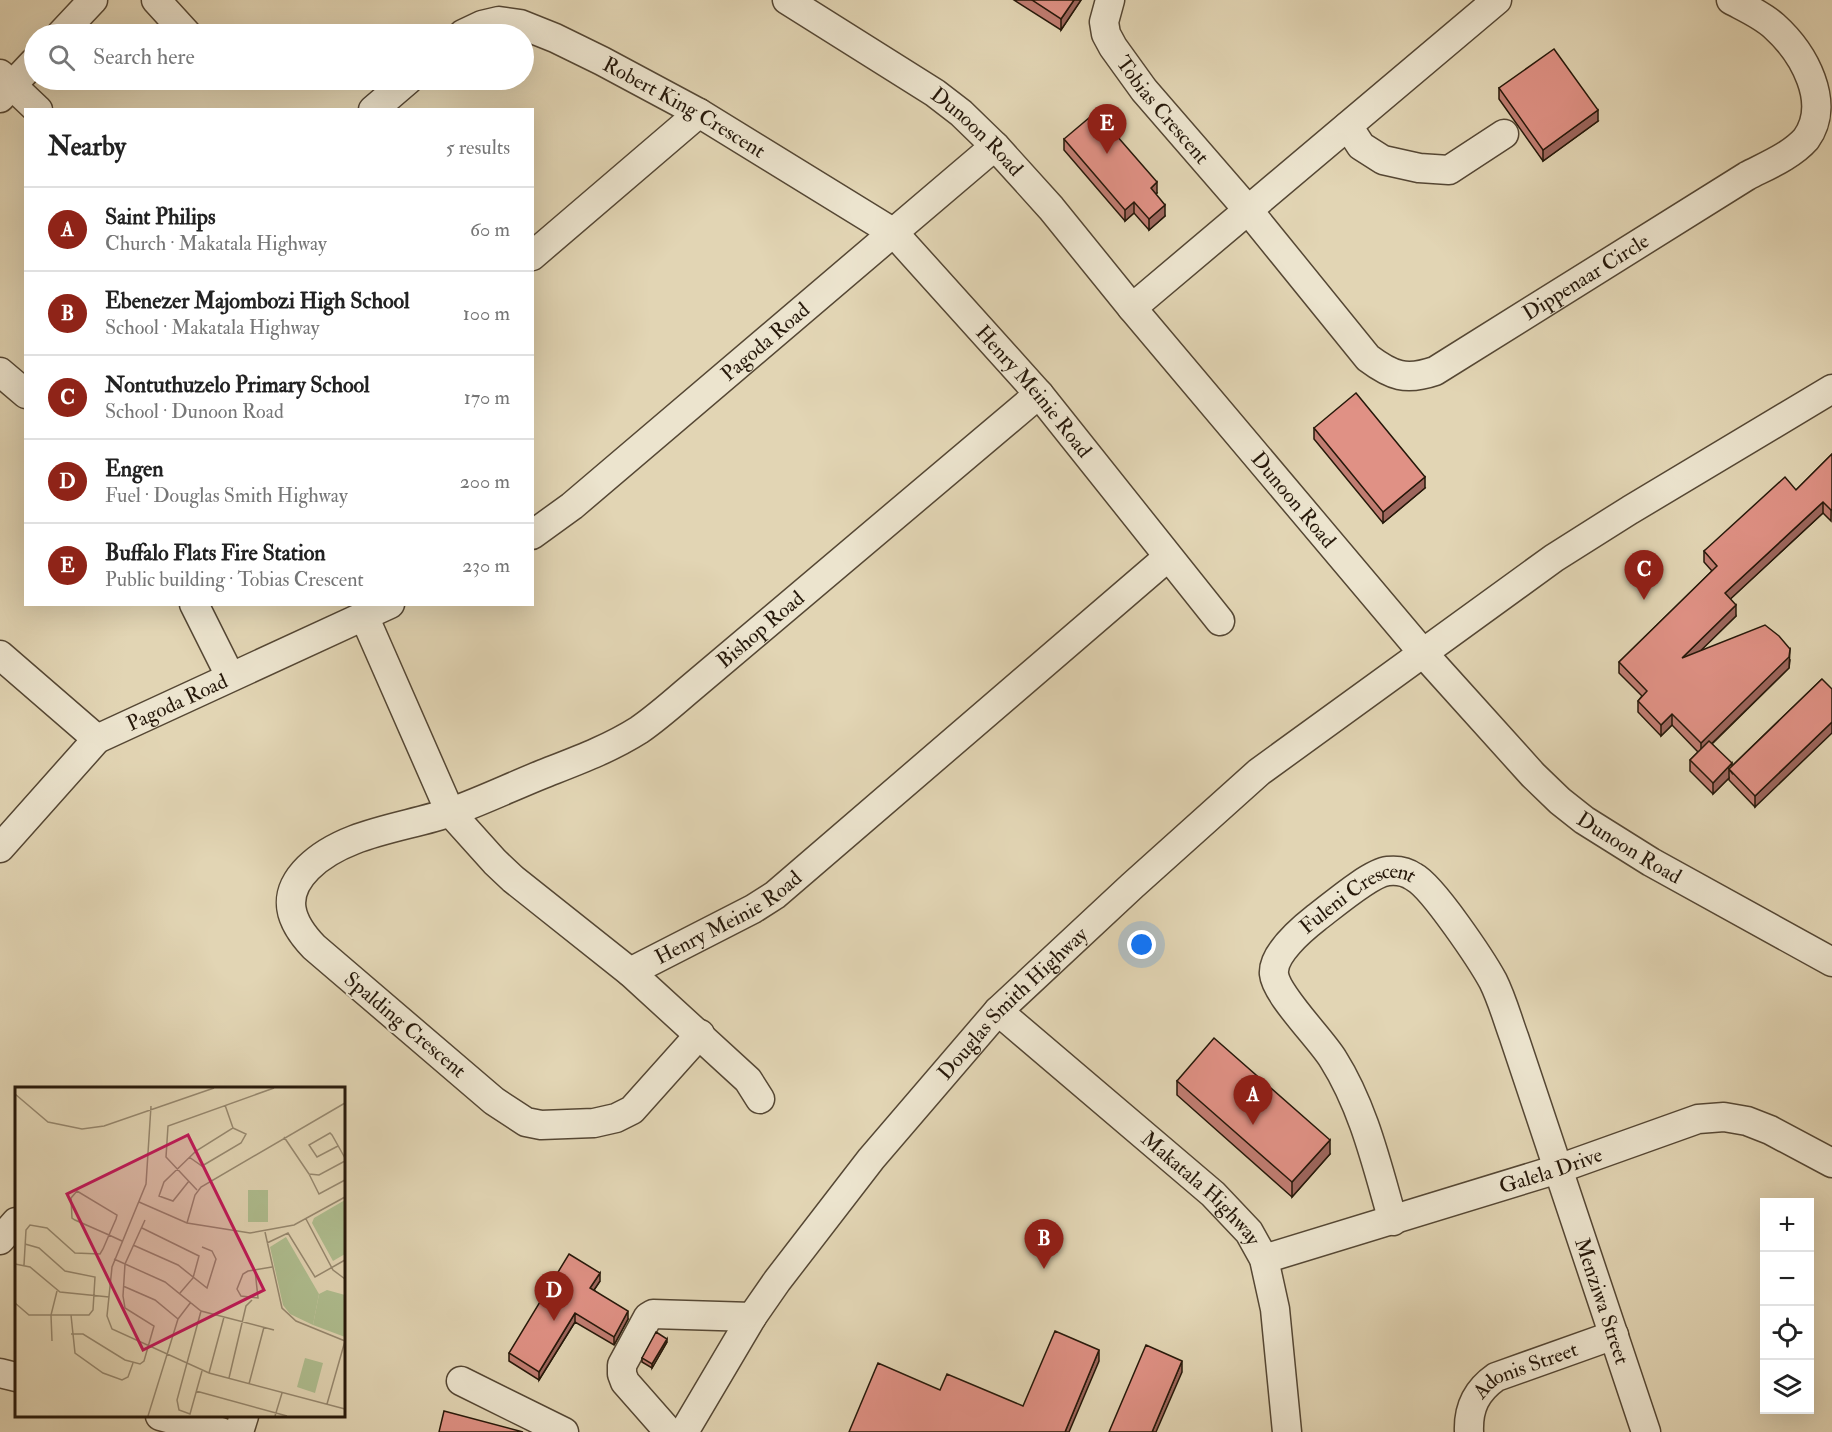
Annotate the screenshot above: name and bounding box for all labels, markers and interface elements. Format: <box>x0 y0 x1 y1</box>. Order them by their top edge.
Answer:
search box <box>24 24 534 90</box>
icon: search <box>45 41 78 74</box>
text: Search here <box>93 43 195 71</box>
street label: Robert King Crescent <box>598 50 771 164</box>
street label: Tobias Crescent <box>1110 50 1216 170</box>
street label: Dunoon Road <box>925 81 1030 182</box>
pin: E <box>1088 104 1126 154</box>
text: Nearby <box>48 131 126 163</box>
text: 5 results <box>446 135 510 160</box>
text: Saint Philips <box>105 203 215 231</box>
text: A <box>61 217 74 242</box>
text: 60 m <box>470 217 510 242</box>
street label: Dippenaar Circle <box>1517 227 1654 326</box>
text: Church · Makatala Highway <box>105 231 327 256</box>
text: Ebenezer Majombozi High School <box>105 287 410 315</box>
street label: Pagoda Road <box>715 296 816 387</box>
text: B <box>61 301 74 326</box>
text: 100 m <box>463 301 510 326</box>
text: School · Makatala Highway <box>105 315 320 340</box>
street label: Henry Meinie Road <box>970 319 1098 464</box>
text: Nontuthuzelo Primary School <box>105 371 370 399</box>
text: C <box>60 385 75 410</box>
text: 170 m <box>464 385 510 410</box>
text: School · Dunoon Road <box>105 399 284 424</box>
street label: Dunoon Road <box>1245 446 1343 554</box>
text: Engen <box>105 455 164 483</box>
text: D <box>59 469 76 494</box>
text: 200 m <box>460 469 510 494</box>
text: Fuel · Douglas Smith Highway <box>105 483 348 508</box>
text: Buffalo Flats Fire Station <box>105 539 326 567</box>
pin: C <box>1624 550 1664 600</box>
text: E <box>60 553 75 578</box>
text: 230 m <box>462 553 510 578</box>
text: Public building · Tobias Crescent <box>105 567 364 592</box>
street label: Bishop Road <box>711 584 810 674</box>
street label: Pagoda Road <box>122 667 232 737</box>
street label: Dunoon Road <box>1572 805 1687 890</box>
street label: Fuleni Crescent <box>1294 857 1421 940</box>
street label: Henry Meinie Road <box>650 864 808 971</box>
street label: Douglas Smith Highway <box>931 920 1094 1086</box>
your location <box>1127 930 1156 959</box>
street label: Spalding Crescent <box>338 966 472 1084</box>
pin: A <box>1234 1076 1272 1125</box>
inset map <box>15 1087 345 1417</box>
street label: Makatala Highway <box>1136 1125 1268 1251</box>
street label: Galela Drive <box>1496 1141 1606 1200</box>
map controls <box>1760 1198 1814 1414</box>
button: + <box>1760 1198 1814 1252</box>
pin: B <box>1024 1220 1064 1269</box>
street label: Menziwa Street <box>1569 1234 1636 1368</box>
button: − <box>1760 1252 1814 1306</box>
pin: D <box>534 1272 574 1321</box>
button: locate <box>1760 1306 1814 1360</box>
street label: Adonis Street <box>1466 1335 1582 1405</box>
button: layers <box>1760 1360 1814 1414</box>

